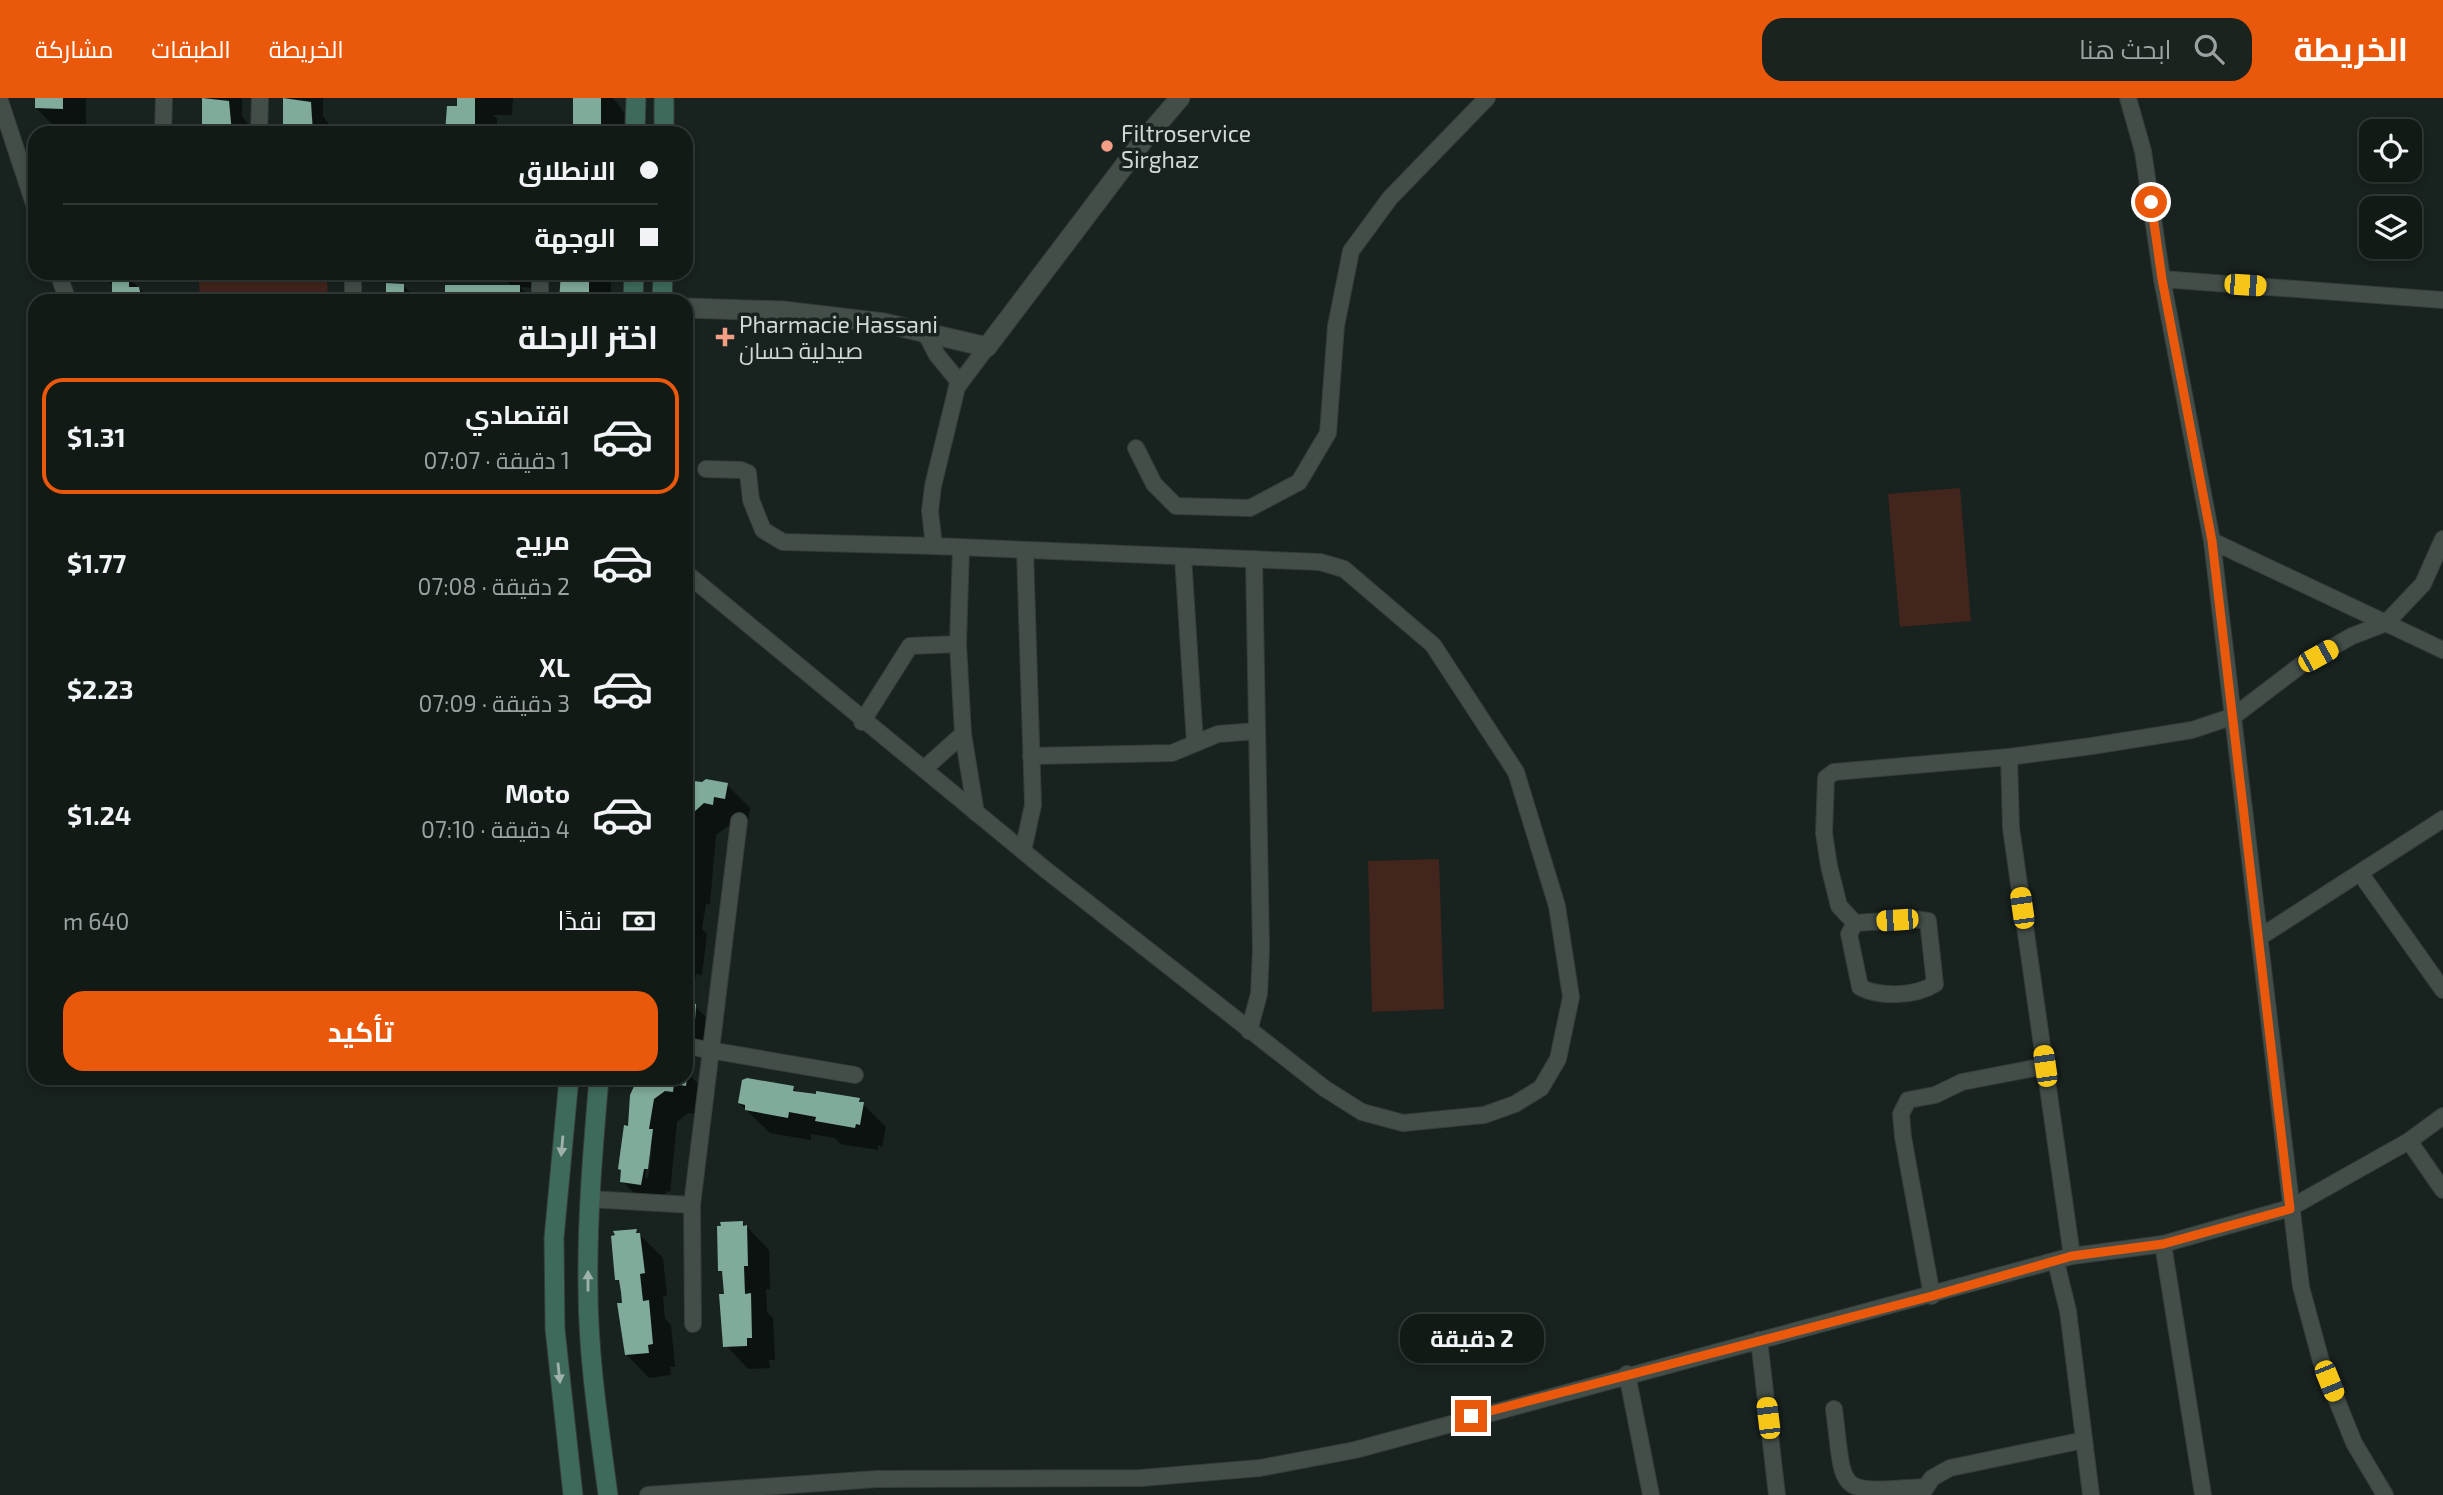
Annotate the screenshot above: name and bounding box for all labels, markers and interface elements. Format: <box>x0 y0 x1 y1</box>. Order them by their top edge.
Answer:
search box <box>1762 18 2252 81</box>
text: الخريطة <box>2294 28 2408 68</box>
icon: search <box>2190 30 2228 68</box>
text: ابحث هنا <box>2079 33 2172 64</box>
text: مشاركة <box>35 34 113 63</box>
text: الطبقات <box>151 34 231 63</box>
text: الخريطة <box>269 34 344 63</box>
place label: Filtroservice Sirghaz <box>1121 119 1251 173</box>
map controls <box>2359 119 2422 259</box>
button: locate <box>2359 119 2422 182</box>
marker: Filtroservice Sirghaz <box>1099 138 1115 154</box>
text: الانطلاق <box>518 154 616 185</box>
route start <box>2135 186 2167 218</box>
button: layers <box>2359 196 2422 259</box>
text: الوجهة <box>535 221 616 252</box>
car <box>2224 273 2267 297</box>
place label: Pharmacie Hassani صيدلية حسان <box>739 310 938 365</box>
text: اختر الرحلة <box>518 317 658 355</box>
marker: Pharmacie Hassani صيدلية حسان <box>717 329 733 345</box>
text: اقتصادي <box>465 398 570 429</box>
icon: car <box>591 405 654 468</box>
text: $1.31 <box>67 421 126 452</box>
text: 1 دقيقة · 07:07 <box>423 446 570 474</box>
text: مريح <box>515 524 570 555</box>
icon: car <box>591 531 654 594</box>
text: $1.77 <box>67 547 126 578</box>
text: 2 دقيقة · 07:08 <box>418 572 570 600</box>
car <box>2295 637 2342 675</box>
text: XL <box>539 651 570 682</box>
icon: car <box>591 657 654 720</box>
text: $2.23 <box>67 673 133 704</box>
text: 3 دقيقة · 07:09 <box>418 689 570 717</box>
text: Moto <box>505 777 570 808</box>
icon: car <box>591 783 654 846</box>
text: $1.24 <box>67 799 131 830</box>
text: 4 دقيقة · 07:10 <box>421 815 570 843</box>
car <box>2009 886 2036 930</box>
icon: cash <box>620 902 658 940</box>
text: نقدًا <box>558 904 602 935</box>
text: 640 m <box>63 907 129 935</box>
car <box>1876 908 1919 932</box>
button: تأكيد <box>63 991 658 1071</box>
car <box>2032 1044 2059 1088</box>
one-way arrow <box>556 1135 567 1157</box>
one-way arrow <box>582 1270 594 1292</box>
callout: 2 دقيقة <box>1399 1314 1543 1364</box>
text: 2 دقيقة <box>1430 1324 1514 1352</box>
car <box>2312 1358 2347 1404</box>
one-way arrow <box>554 1362 565 1384</box>
car <box>1756 1396 1781 1440</box>
route end <box>1455 1400 1487 1432</box>

